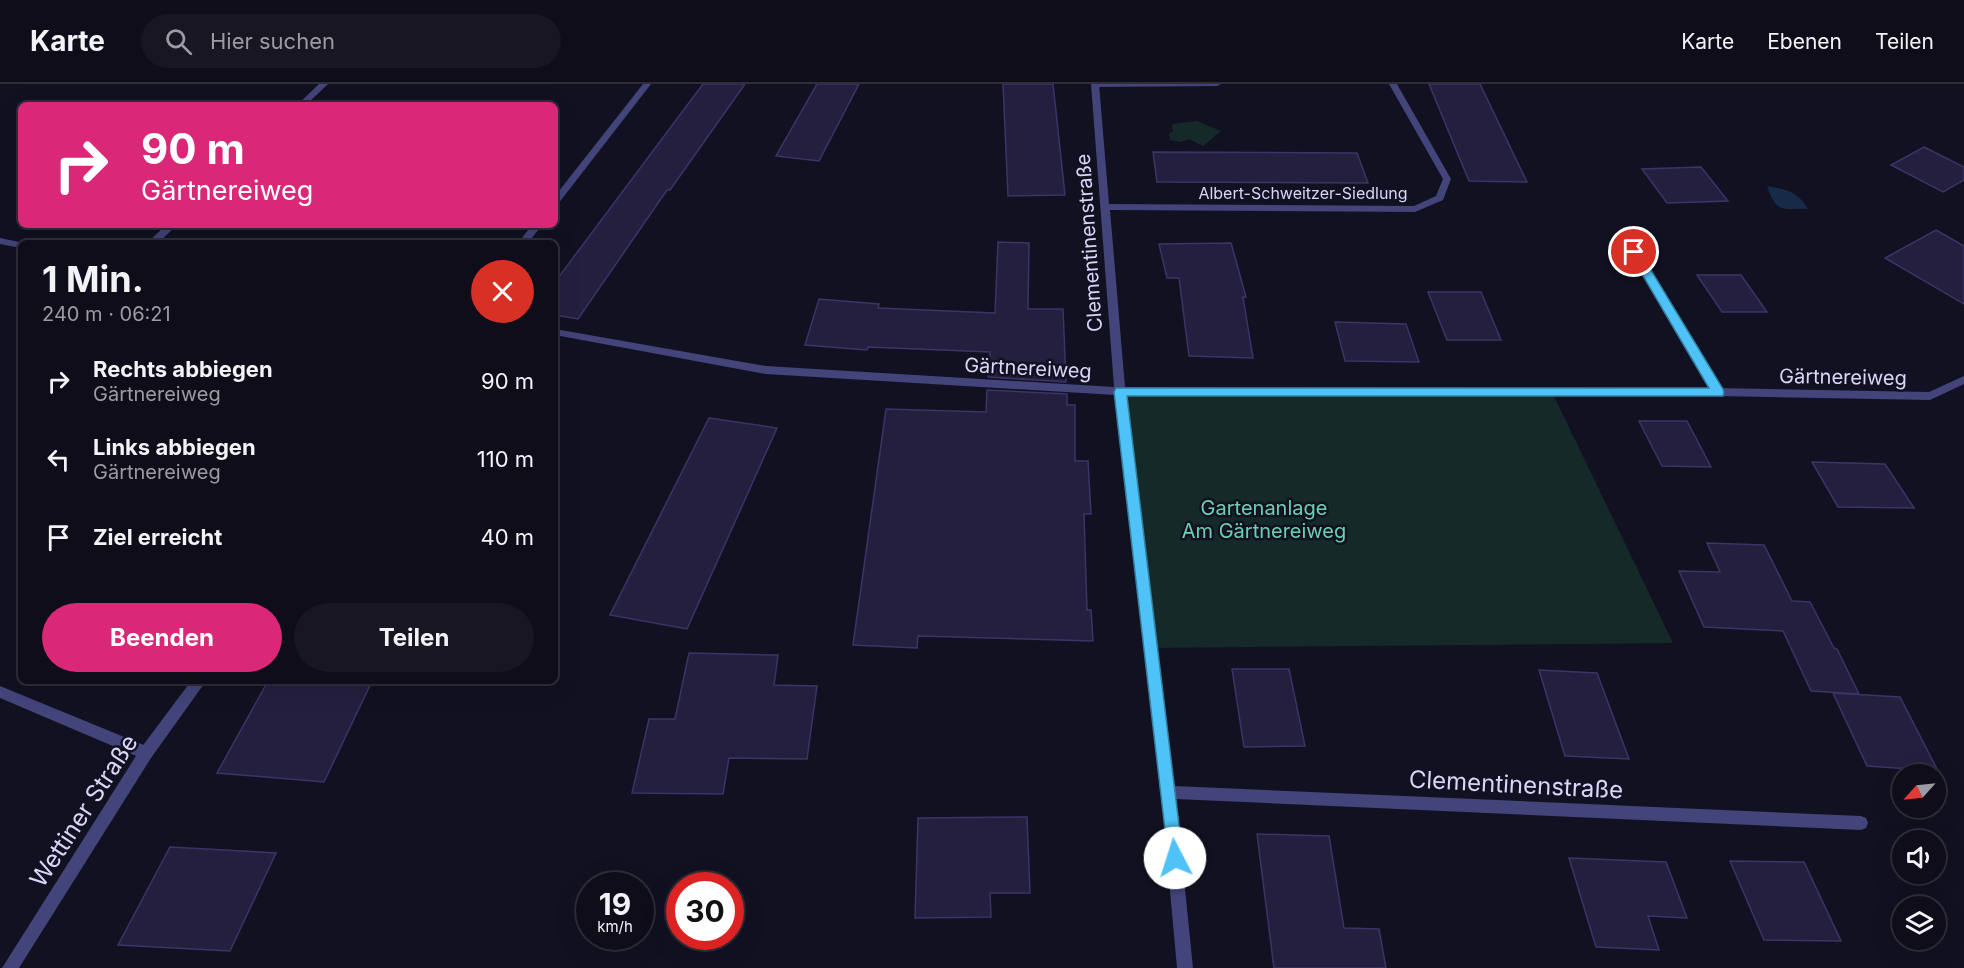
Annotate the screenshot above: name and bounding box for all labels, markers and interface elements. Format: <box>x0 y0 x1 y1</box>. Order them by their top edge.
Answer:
search box <box>141 14 561 68</box>
text: Karte <box>30 24 105 58</box>
icon: search <box>162 25 195 58</box>
text: Hier suchen <box>210 28 335 54</box>
text: Karte <box>1681 29 1734 54</box>
text: Ebenen <box>1767 29 1842 54</box>
text: Teilen <box>1875 29 1934 54</box>
text: 90 m <box>141 123 245 174</box>
icon: right <box>42 126 120 204</box>
street label: Clementinenstraße <box>1071 153 1107 333</box>
text: Gärtnereiweg <box>141 174 313 207</box>
street label: Albert-Schweitzer-Siedlung <box>1198 183 1408 203</box>
pin <box>1608 226 1659 277</box>
icon: arrive <box>1617 235 1650 268</box>
text: 1 Min. <box>42 257 144 301</box>
button: close <box>471 260 534 323</box>
text: 240 m · 06:21 <box>42 302 171 326</box>
street label: Gärtnereiweg <box>964 353 1092 383</box>
text: Rechts abbiegen <box>93 356 273 382</box>
street label: Gärtnereiweg <box>1779 364 1907 390</box>
icon: right <box>42 365 75 398</box>
text: 90 m <box>481 368 534 394</box>
text: Gärtnereiweg <box>93 382 221 406</box>
text: Links abbiegen <box>93 434 256 460</box>
icon: left <box>42 443 75 476</box>
text: 110 m <box>477 446 534 472</box>
text: Gärtnereiweg <box>93 460 221 484</box>
park label: Gartenanlage Am Gärtnereiweg <box>1182 496 1346 543</box>
icon: arrive <box>42 521 75 554</box>
text: Ziel erreicht <box>93 524 222 550</box>
text: 40 m <box>480 524 534 550</box>
button: Beenden <box>42 603 282 672</box>
button: Teilen <box>294 603 534 672</box>
street label: Wettiner Straße <box>24 729 144 892</box>
street label: Clementinenstraße <box>1408 764 1624 805</box>
north arrow <box>1892 764 1946 818</box>
map controls <box>1892 764 1946 950</box>
position arrow <box>1143 826 1207 890</box>
button: sound <box>1892 830 1946 884</box>
speed limit sign: 30 <box>666 872 744 950</box>
text: 19 <box>599 886 631 922</box>
button: layers <box>1892 896 1946 950</box>
text: km/h <box>597 917 633 936</box>

